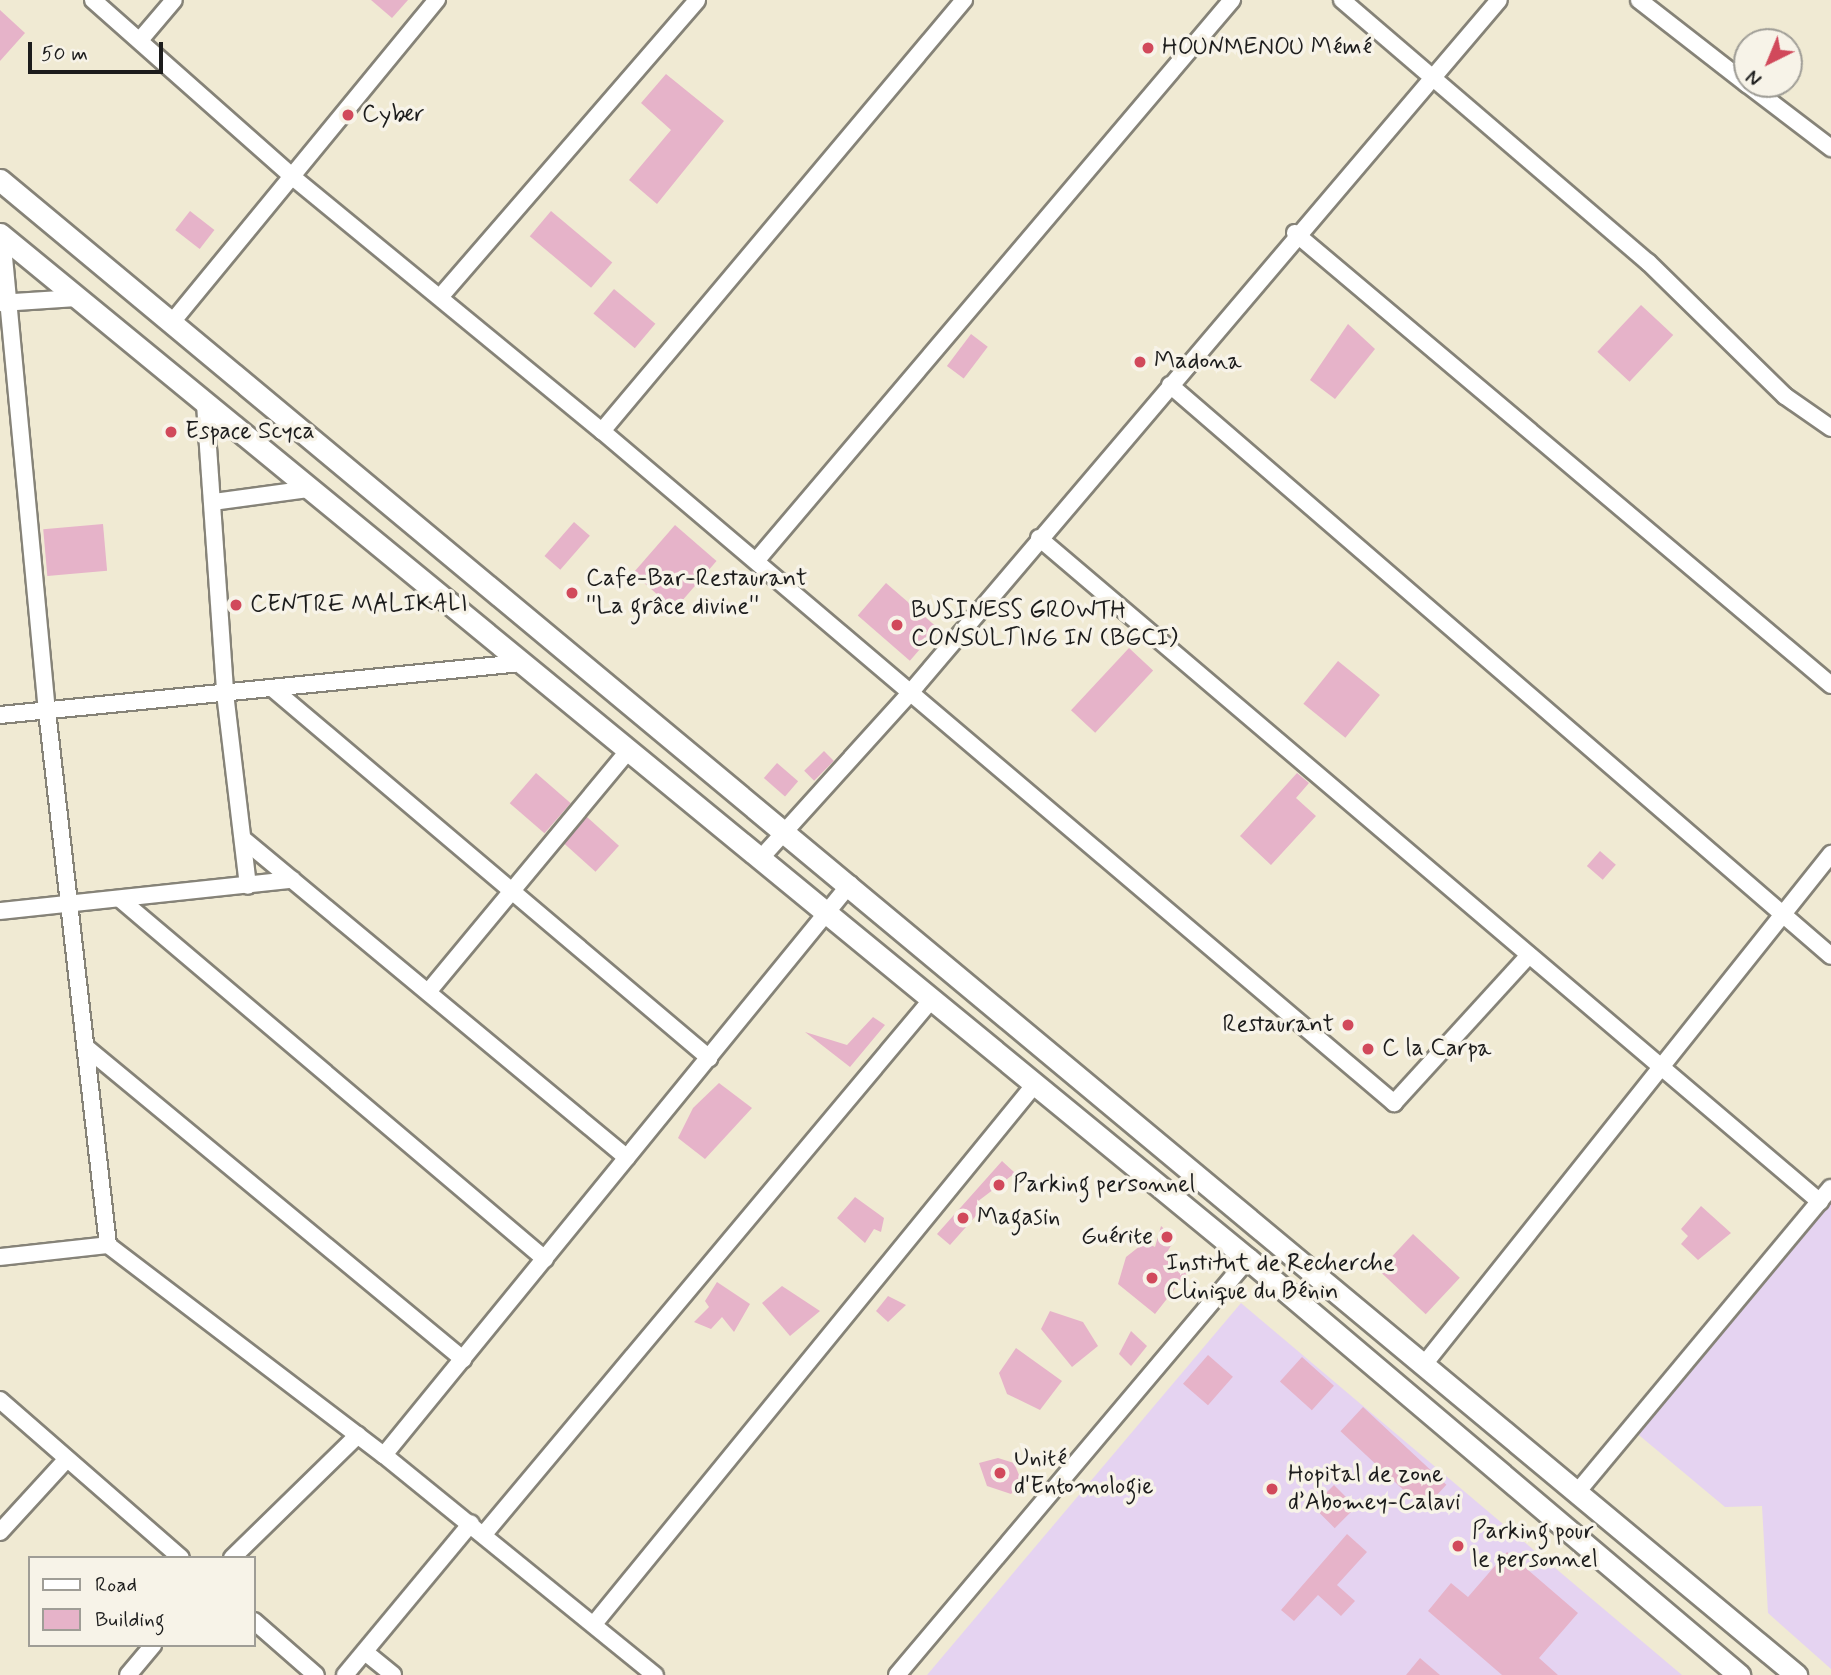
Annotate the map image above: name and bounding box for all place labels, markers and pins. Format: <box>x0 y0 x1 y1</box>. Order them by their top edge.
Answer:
place label: HOUNMENOU Mémé <box>1162 34 1372 62</box>
marker: HOUNMENOU Mémé <box>1140 40 1156 56</box>
place label: Cyber <box>362 101 425 129</box>
marker: Cyber <box>340 107 356 123</box>
place label: Madona <box>1154 348 1242 376</box>
marker: Madona <box>1132 354 1148 370</box>
place label: Espace Scyca <box>185 418 315 446</box>
marker: Espace Scyca <box>163 424 179 440</box>
place label: Cafe-Bar-Restaurant ''La grâce divine'' <box>586 565 807 621</box>
marker: Cafe-Bar-Restaurant ''La grâce divine'' <box>564 585 580 601</box>
place label: CENTRE MALIKALI <box>250 591 471 619</box>
marker: CENTRE MALIKALI <box>228 597 244 613</box>
place label: BUSINESS GROWTH CONSULTING IN (BGCI) <box>911 597 1177 653</box>
marker: BUSINESS GROWTH CONSULTING IN (BGCI) <box>889 617 905 633</box>
place label: Restaurant <box>1222 1011 1334 1039</box>
marker: Restaurant <box>1340 1017 1356 1033</box>
place label: C la Carpa <box>1382 1035 1490 1063</box>
marker: C la Carpa <box>1360 1041 1376 1057</box>
place label: Parking personnel <box>1013 1171 1188 1199</box>
marker: Parking personnel <box>991 1177 1007 1193</box>
place label: Magasin <box>977 1204 1060 1232</box>
marker: Magasin <box>955 1210 971 1226</box>
place label: Guérite <box>1081 1223 1153 1251</box>
marker: Guérite <box>1159 1229 1175 1245</box>
place label: Institut de Recherche Clinique du Bénin <box>1166 1250 1392 1306</box>
marker: Institut de Recherche Clinique du Bénin <box>1144 1270 1160 1286</box>
place label: Unité d'Entomologie <box>1014 1445 1153 1501</box>
place label: Hopital de zone d’Abomey-Calavi <box>1288 1461 1461 1517</box>
marker: Unité d'Entomologie <box>992 1465 1008 1481</box>
marker: Hopital de zone d’Abomey-Calavi <box>1262 1479 1282 1499</box>
place label: Parking pour le personnel <box>1472 1518 1594 1574</box>
marker: Parking pour le personnel <box>1450 1538 1466 1554</box>

